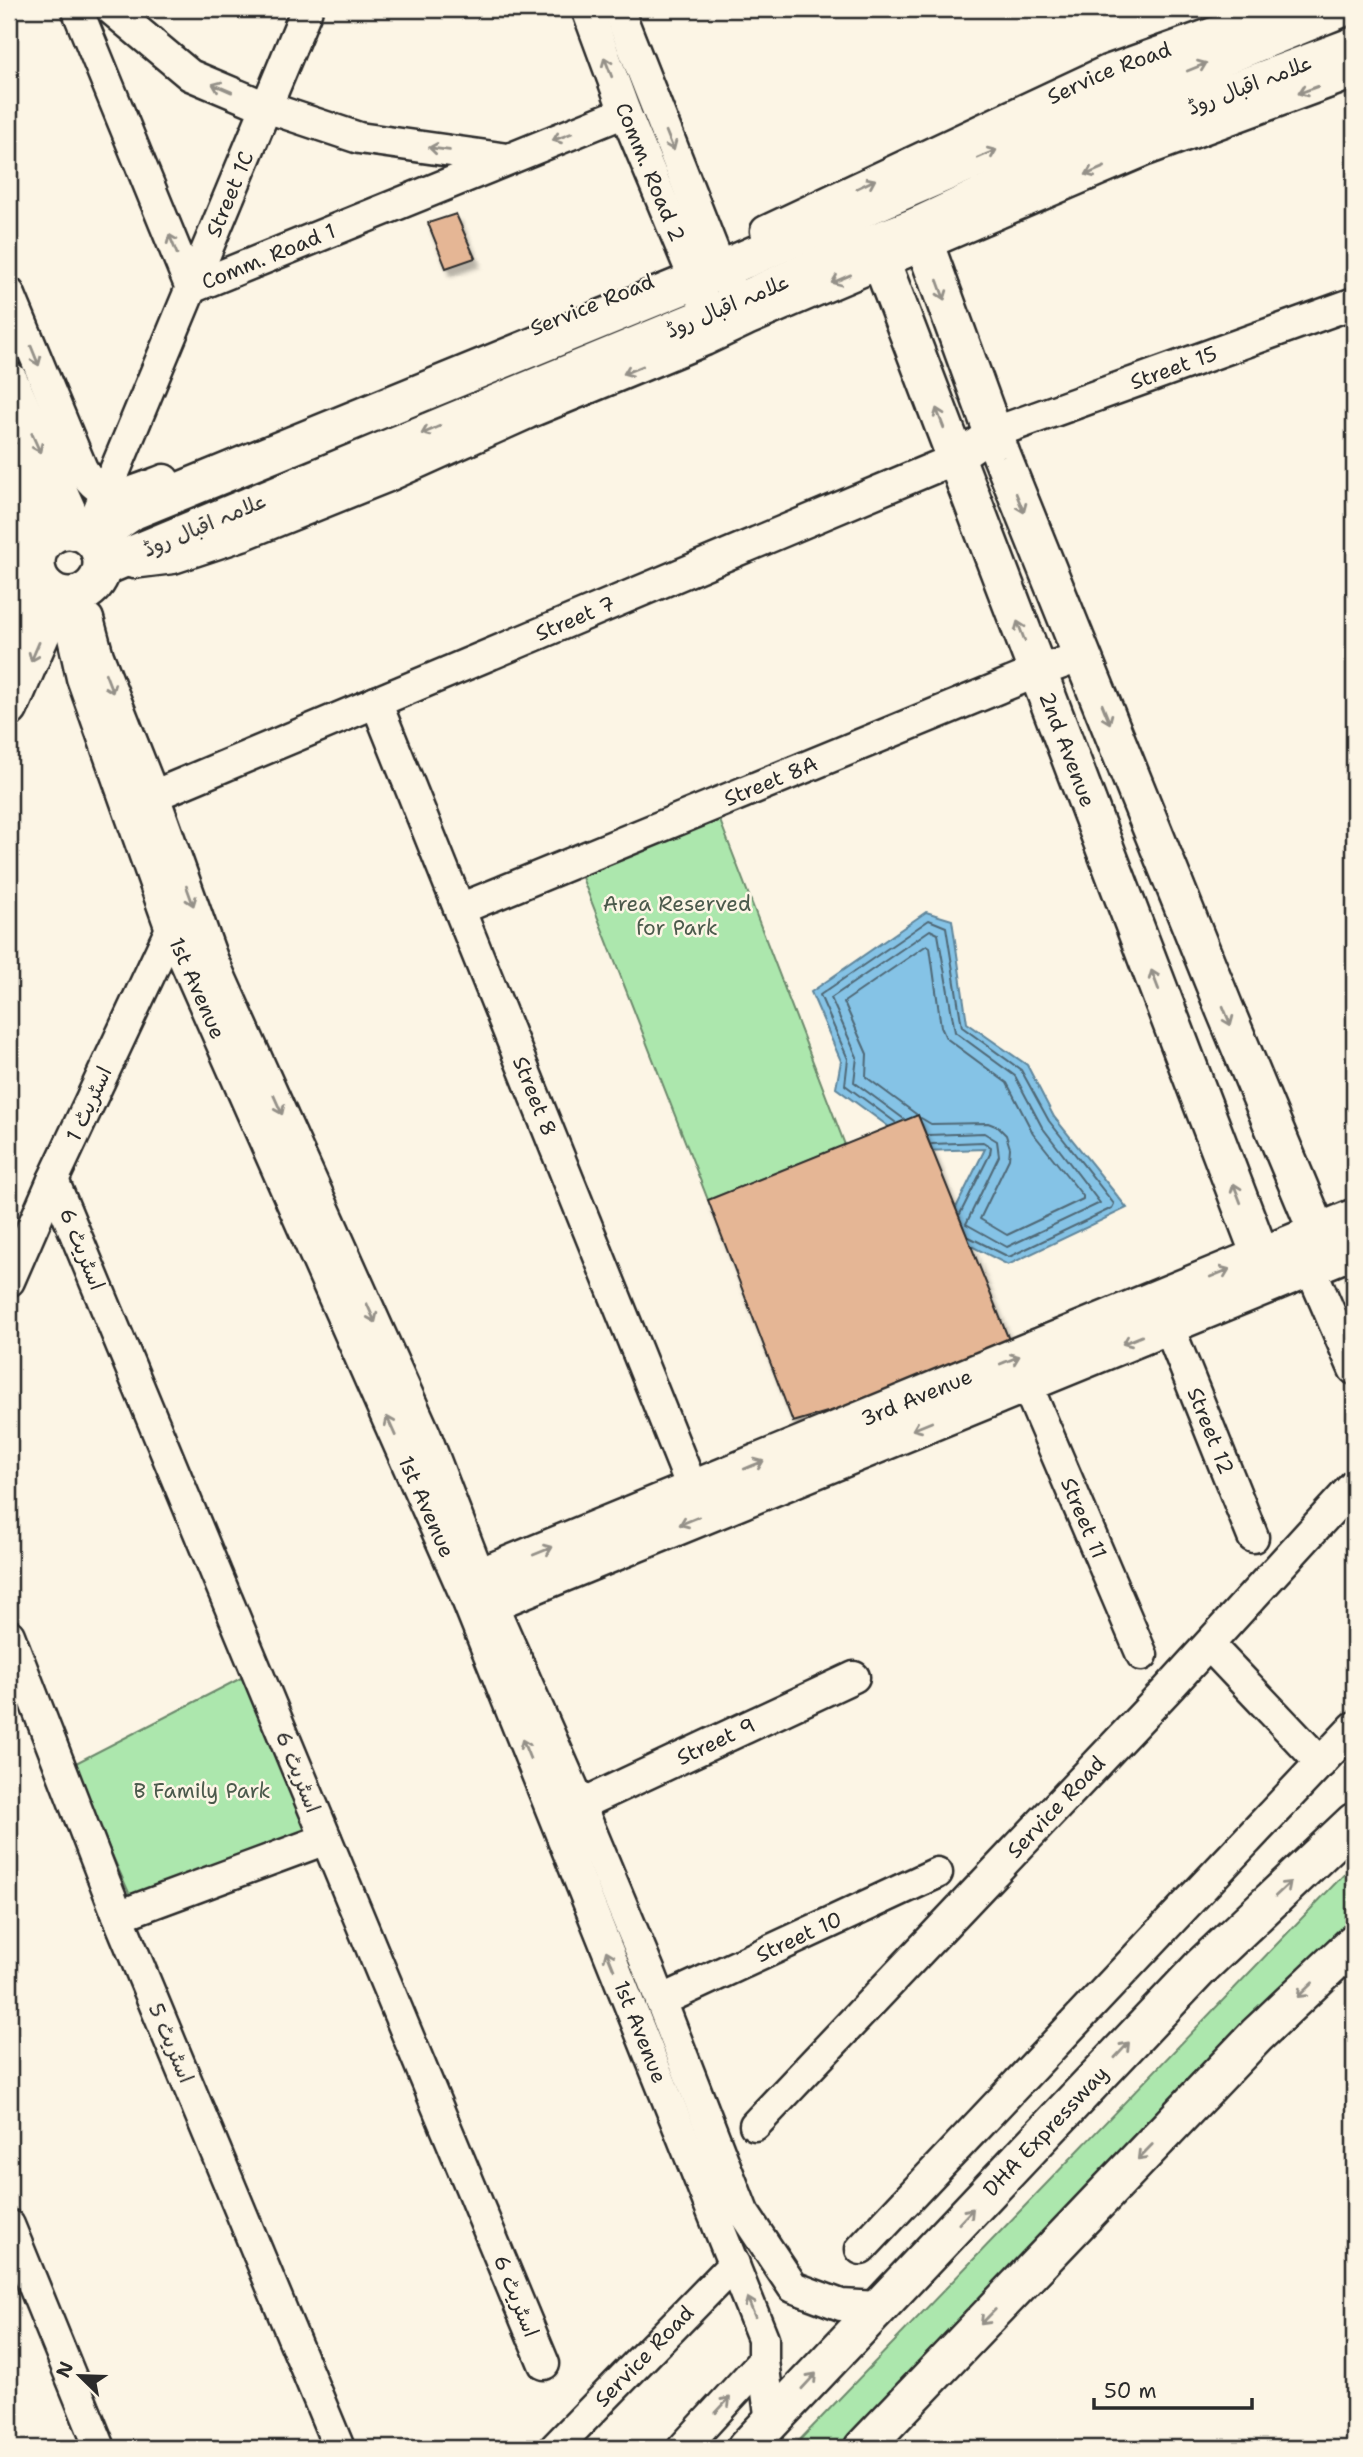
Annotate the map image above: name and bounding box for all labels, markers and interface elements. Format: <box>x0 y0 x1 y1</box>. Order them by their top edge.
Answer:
street label: Service Road <box>1043 35 1175 111</box>
street label: علامہ اقبال روڈ <box>1183 48 1317 122</box>
one-way arrow <box>601 57 614 79</box>
one-way arrow <box>1186 60 1207 73</box>
one-way arrow <box>211 81 233 94</box>
one-way arrow <box>1298 85 1319 97</box>
street label: Comm. Road 2 <box>609 99 691 246</box>
one-way arrow <box>665 129 678 151</box>
one-way arrow <box>551 132 573 145</box>
one-way arrow <box>429 143 451 156</box>
street label: Street 1C <box>200 147 260 241</box>
one-way arrow <box>976 147 997 160</box>
one-way arrow <box>1085 165 1107 178</box>
one-way arrow <box>855 177 876 191</box>
street label: Comm. Road 1 <box>197 217 340 296</box>
one-way arrow <box>166 234 179 256</box>
street label: Service Road <box>526 267 658 343</box>
street label: علامہ اقبال روڈ <box>662 267 794 345</box>
one-way arrow <box>831 273 852 286</box>
one-way arrow <box>936 278 948 300</box>
street label: Street 15 <box>1126 339 1221 396</box>
one-way arrow <box>29 344 42 366</box>
one-way arrow <box>622 365 644 378</box>
one-way arrow <box>932 408 945 430</box>
one-way arrow <box>421 425 442 438</box>
one-way arrow <box>30 432 43 453</box>
street label: علامہ اقبال روڈ <box>139 486 271 564</box>
one-way arrow <box>1015 491 1028 513</box>
street label: Street 7 <box>531 589 619 648</box>
one-way arrow <box>1014 620 1026 642</box>
one-way arrow <box>27 641 40 662</box>
one-way arrow <box>103 672 116 693</box>
street label: 2nd Avenue <box>1033 688 1102 811</box>
one-way arrow <box>1100 702 1113 724</box>
street label: Street 8A <box>720 750 822 813</box>
one-way arrow <box>185 884 197 906</box>
park label: Area Reserved for Park <box>603 890 751 942</box>
street label: 1st Avenue <box>162 933 232 1043</box>
one-way arrow <box>1148 970 1161 992</box>
one-way arrow <box>1222 1004 1235 1026</box>
street label: Street 8 <box>506 1052 563 1140</box>
street label: اسٹریٹ 1 <box>59 1062 119 1146</box>
one-way arrow <box>272 1094 285 1115</box>
one-way arrow <box>1229 1182 1242 1204</box>
street label: اسٹریٹ 6 <box>53 1204 111 1294</box>
one-way arrow <box>1209 1266 1230 1279</box>
one-way arrow <box>365 1302 378 1323</box>
one-way arrow <box>1122 1334 1144 1347</box>
one-way arrow <box>998 1352 1020 1365</box>
street label: 3rd Avenue <box>857 1362 976 1433</box>
street label: Street 12 <box>1180 1383 1240 1478</box>
one-way arrow <box>384 1416 397 1437</box>
one-way arrow <box>912 1420 933 1433</box>
street label: 1st Avenue <box>392 1452 461 1562</box>
one-way arrow <box>742 1457 764 1470</box>
street label: Street 11 <box>1054 1473 1113 1563</box>
one-way arrow <box>678 1516 700 1529</box>
one-way arrow <box>532 1544 554 1557</box>
street label: Street 9 <box>672 1711 760 1772</box>
street label: اسٹریٹ 6 <box>269 1727 327 1817</box>
one-way arrow <box>518 1739 531 1761</box>
street label: Service Road <box>1001 1750 1112 1864</box>
park label: B Family Park <box>133 1777 271 1805</box>
one-way arrow <box>1274 1881 1291 1898</box>
street label: Street 10 <box>751 1905 846 1969</box>
one-way arrow <box>603 1950 616 1972</box>
street label: 1st Avenue <box>607 1976 673 2087</box>
one-way arrow <box>1297 1981 1314 1998</box>
street label: اسٹریٹ 5 <box>142 1999 200 2087</box>
one-way arrow <box>1114 2042 1131 2059</box>
street label: DHA Expressway <box>977 2060 1114 2203</box>
one-way arrow <box>1137 2143 1154 2160</box>
one-way arrow <box>957 2207 974 2224</box>
street label: اسٹریٹ 6 <box>487 2251 545 2341</box>
one-way arrow <box>744 2297 757 2319</box>
street label: Service Road <box>588 2299 700 2413</box>
one-way arrow <box>980 2308 997 2325</box>
north arrow <box>46 2342 116 2412</box>
text: N <box>50 2358 79 2381</box>
scale bar <box>1094 2366 1251 2410</box>
one-way arrow <box>801 2373 818 2390</box>
text: 50 m <box>1104 2377 1157 2405</box>
one-way arrow <box>715 2396 731 2414</box>

